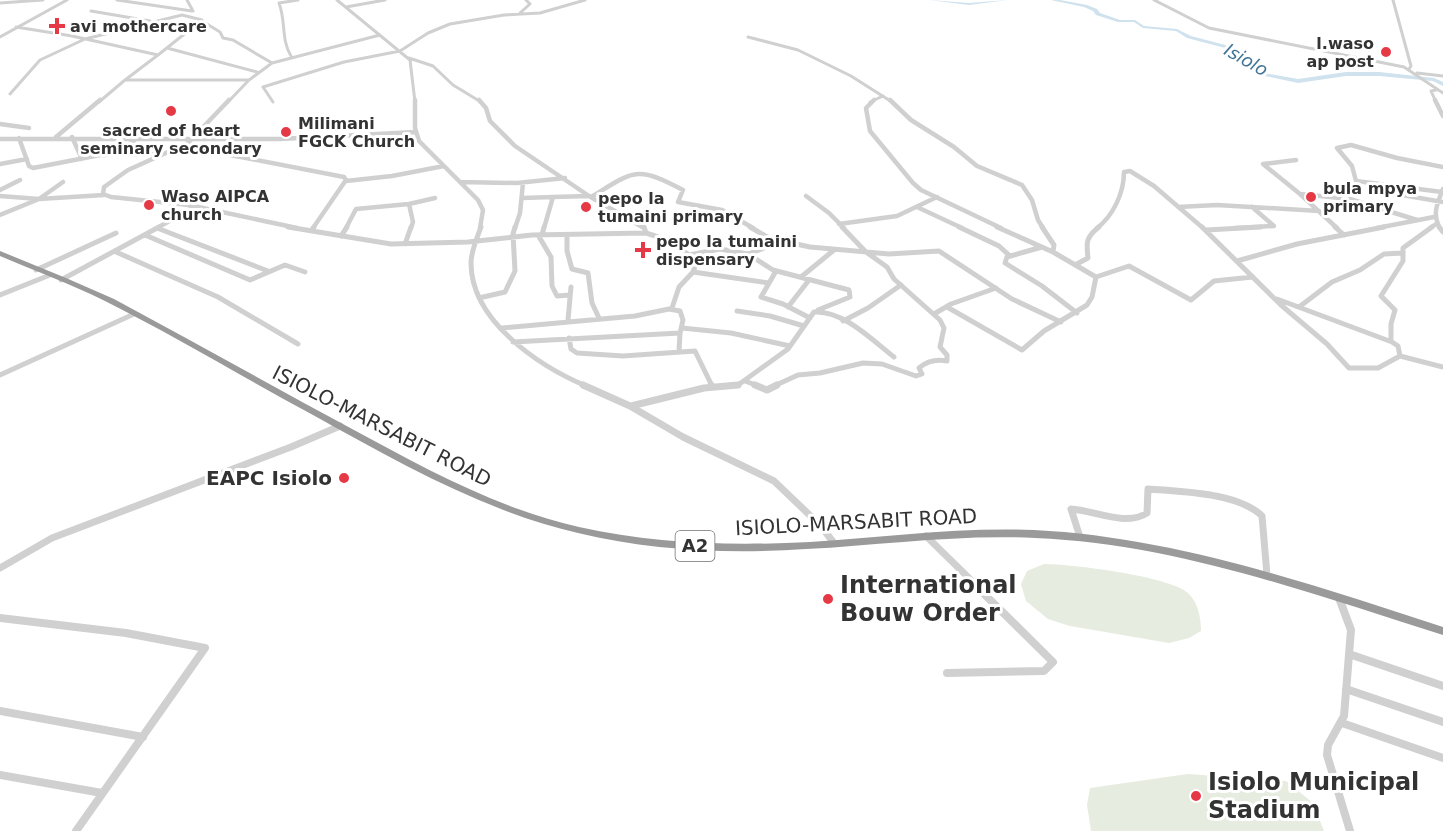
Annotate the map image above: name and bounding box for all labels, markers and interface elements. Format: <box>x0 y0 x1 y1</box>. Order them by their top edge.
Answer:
marker: avi mothercare <box>48 17 66 35</box>
place label: avi mothercare <box>70 17 207 36</box>
place label: l.waso ap post <box>1307 34 1374 71</box>
water label: Isiolo <box>1221 39 1272 80</box>
marker: l.waso ap post <box>1379 45 1393 59</box>
marker: sacred of heart seminary secondary <box>164 104 178 118</box>
place label: Milimani FGCK Church <box>298 114 415 151</box>
place label: sacred of heart seminary secondary <box>80 121 262 158</box>
marker: Milimani FGCK Church <box>279 125 293 139</box>
place label: bula mpya primary <box>1323 179 1417 216</box>
place label: Waso AIPCA church <box>161 187 270 224</box>
place label: pepo la tumaini primary <box>598 189 744 226</box>
marker: bula mpya primary <box>1304 190 1318 204</box>
marker: Waso AIPCA church <box>142 198 156 212</box>
marker: pepo la tumaini primary <box>579 200 593 214</box>
place label: pepo la tumaini dispensary <box>656 232 797 269</box>
marker: pepo la tumaini dispensary <box>634 241 652 259</box>
street label: ISIOLO-MARSABIT ROAD <box>269 360 495 492</box>
place label: EAPC Isiolo <box>206 466 332 490</box>
marker: EAPC Isiolo <box>337 471 351 485</box>
street label: ISIOLO-MARSABIT ROAD <box>734 504 978 540</box>
road number: A2 <box>676 531 714 561</box>
place label: International Bouw Order <box>840 571 1017 627</box>
marker: International Bouw Order <box>821 592 835 606</box>
place label: Isiolo Municipal Stadium <box>1208 768 1419 824</box>
marker: Isiolo Municipal Stadium <box>1189 789 1203 803</box>

